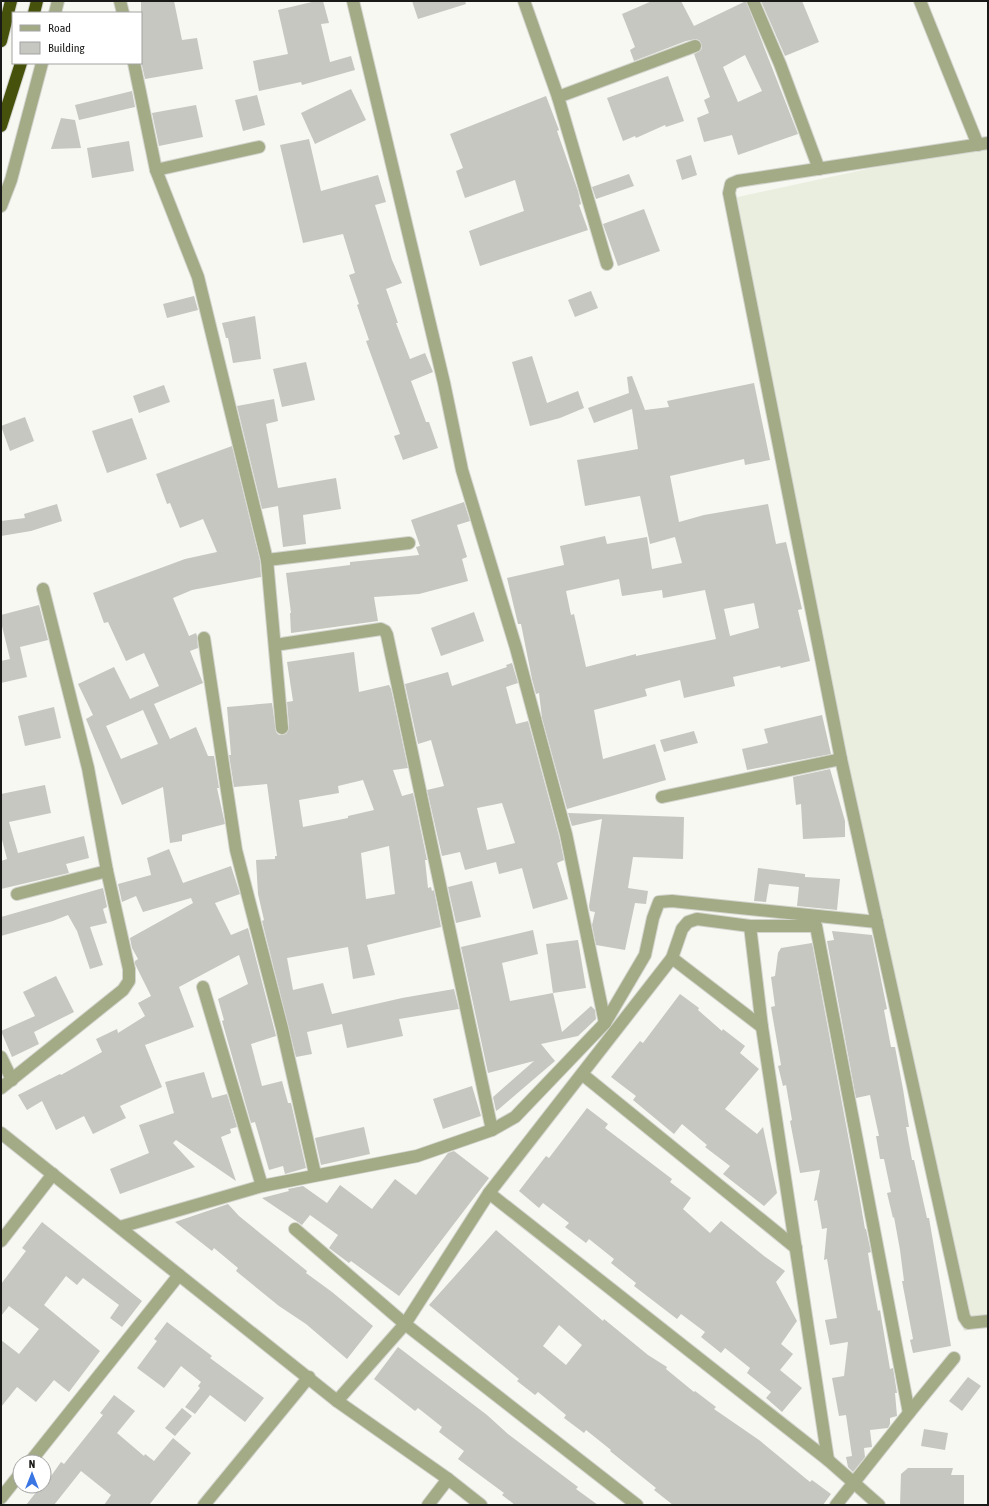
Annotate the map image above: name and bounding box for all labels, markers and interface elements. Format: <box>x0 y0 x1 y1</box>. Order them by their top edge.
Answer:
legend <box>12 12 142 64</box>
text: Road <box>48 21 71 35</box>
text: Building <box>48 41 86 55</box>
north arrow <box>12 1454 52 1494</box>
text: N <box>29 1458 35 1470</box>

